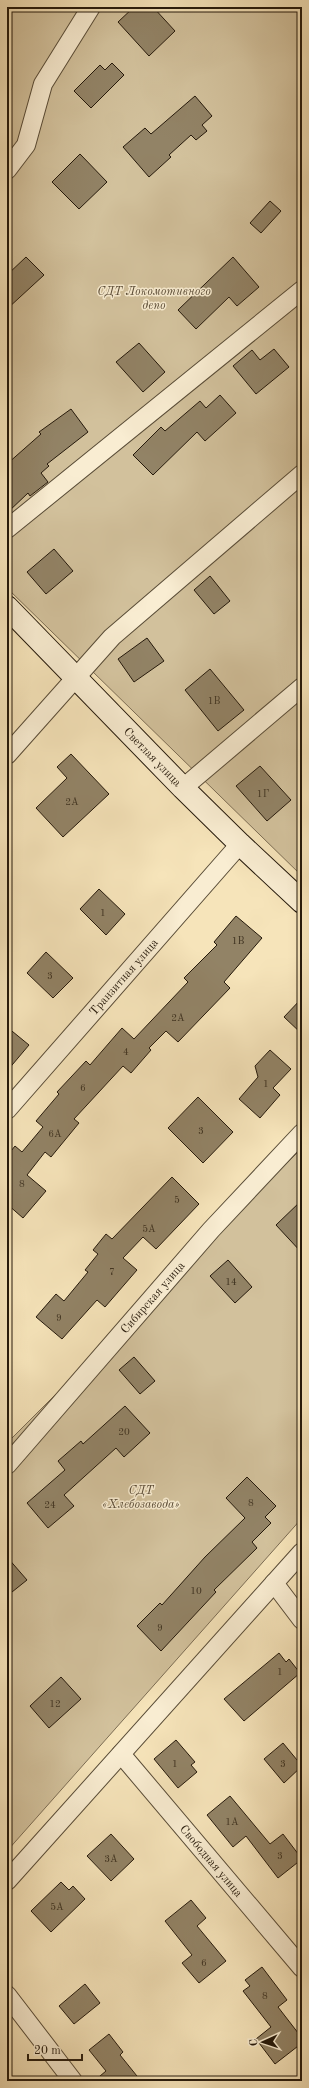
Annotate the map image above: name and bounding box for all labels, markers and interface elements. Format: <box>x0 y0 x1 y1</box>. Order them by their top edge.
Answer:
park label: СДТ Локомотивного депо <box>97 286 211 312</box>
house number: 1В <box>208 696 220 706</box>
street label: Светлая улица <box>121 726 183 789</box>
house number: 1Г <box>257 789 269 799</box>
house number: 2А <box>65 797 79 807</box>
house number: 1 <box>100 908 106 918</box>
house number: 1В <box>232 936 244 946</box>
street label: Транзитная улица <box>88 937 161 1018</box>
house number: 3 <box>47 971 53 981</box>
house number: 2А <box>171 1013 185 1023</box>
house number: 4 <box>123 1047 129 1057</box>
house number: 1 <box>263 1079 269 1089</box>
house number: 6 <box>80 1083 86 1093</box>
house number: 3 <box>198 1126 204 1136</box>
house number: 6А <box>48 1129 62 1139</box>
house number: 8 <box>19 1179 25 1189</box>
house number: 5 <box>174 1195 180 1205</box>
house number: 5А <box>142 1224 156 1234</box>
street label: Сибирская улица <box>119 1260 188 1336</box>
house number: 7 <box>109 1267 115 1277</box>
house number: 14 <box>225 1277 237 1287</box>
house number: 9 <box>56 1313 62 1323</box>
house number: 20 <box>118 1427 130 1437</box>
park label: СДТ «Хлебозавода» <box>102 1485 180 1511</box>
house number: 8 <box>248 1498 254 1508</box>
house number: 24 <box>44 1500 56 1510</box>
house number: 10 <box>190 1586 202 1596</box>
house number: 9 <box>157 1623 163 1633</box>
house number: 1 <box>277 1667 283 1677</box>
house number: 12 <box>49 1699 61 1709</box>
house number: 1 <box>172 1759 178 1769</box>
house number: 3 <box>280 1759 286 1769</box>
house number: 1А <box>225 1817 239 1827</box>
street label: Свободная улица <box>177 1823 244 1900</box>
house number: 3 <box>277 1851 283 1861</box>
house number: 3А <box>104 1854 118 1864</box>
house number: 5А <box>50 1902 64 1912</box>
house number: 6 <box>201 1958 207 1968</box>
house number: 8 <box>262 1991 268 2001</box>
north arrow <box>243 2022 283 2062</box>
scale bar <box>28 2036 82 2062</box>
text: С <box>249 2039 260 2046</box>
text: 20 m <box>34 2045 61 2057</box>

